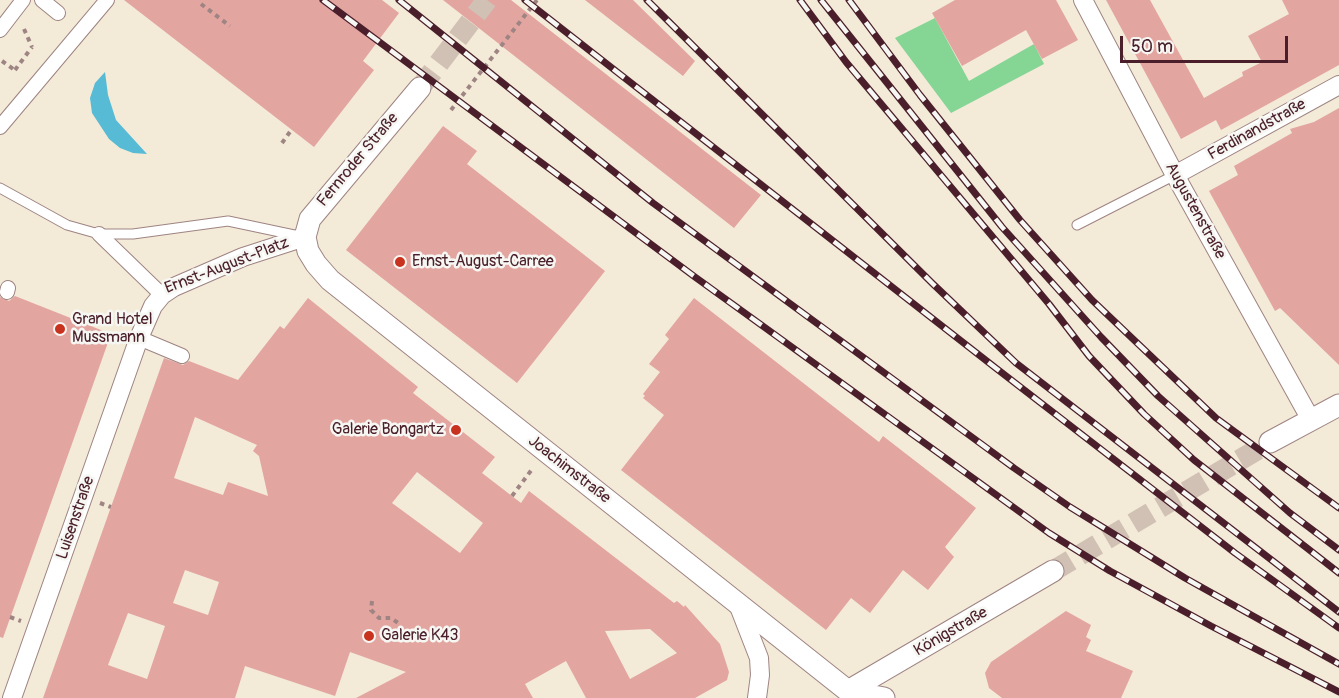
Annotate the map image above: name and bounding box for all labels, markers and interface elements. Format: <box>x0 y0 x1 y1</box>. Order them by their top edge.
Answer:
scale bar <box>1123 24 1291 62</box>
text: 50 m <box>1131 35 1173 58</box>
street label: Ferdinandstraße <box>1205 95 1309 165</box>
street label: Fernroder Straße <box>313 109 403 211</box>
street label: Augustenstraße <box>1161 159 1229 263</box>
street label: Ernst-August-Platz <box>162 233 292 299</box>
place label: Ernst-August-Carree <box>412 252 554 272</box>
marker: Ernst-August-Carree <box>393 255 407 269</box>
place label: Grand Hotel Mussmann <box>72 310 153 348</box>
marker: Grand Hotel Mussmann <box>53 322 67 336</box>
place label: Galerie Bongartz <box>332 420 444 440</box>
marker: Galerie Bongartz <box>449 423 463 437</box>
street label: Joachimstraße <box>524 432 614 508</box>
street label: Luisenstraße <box>53 474 99 562</box>
street label: Königstraße <box>911 603 991 661</box>
place label: Galerie K43 <box>381 626 459 646</box>
marker: Galerie K43 <box>362 629 376 643</box>

